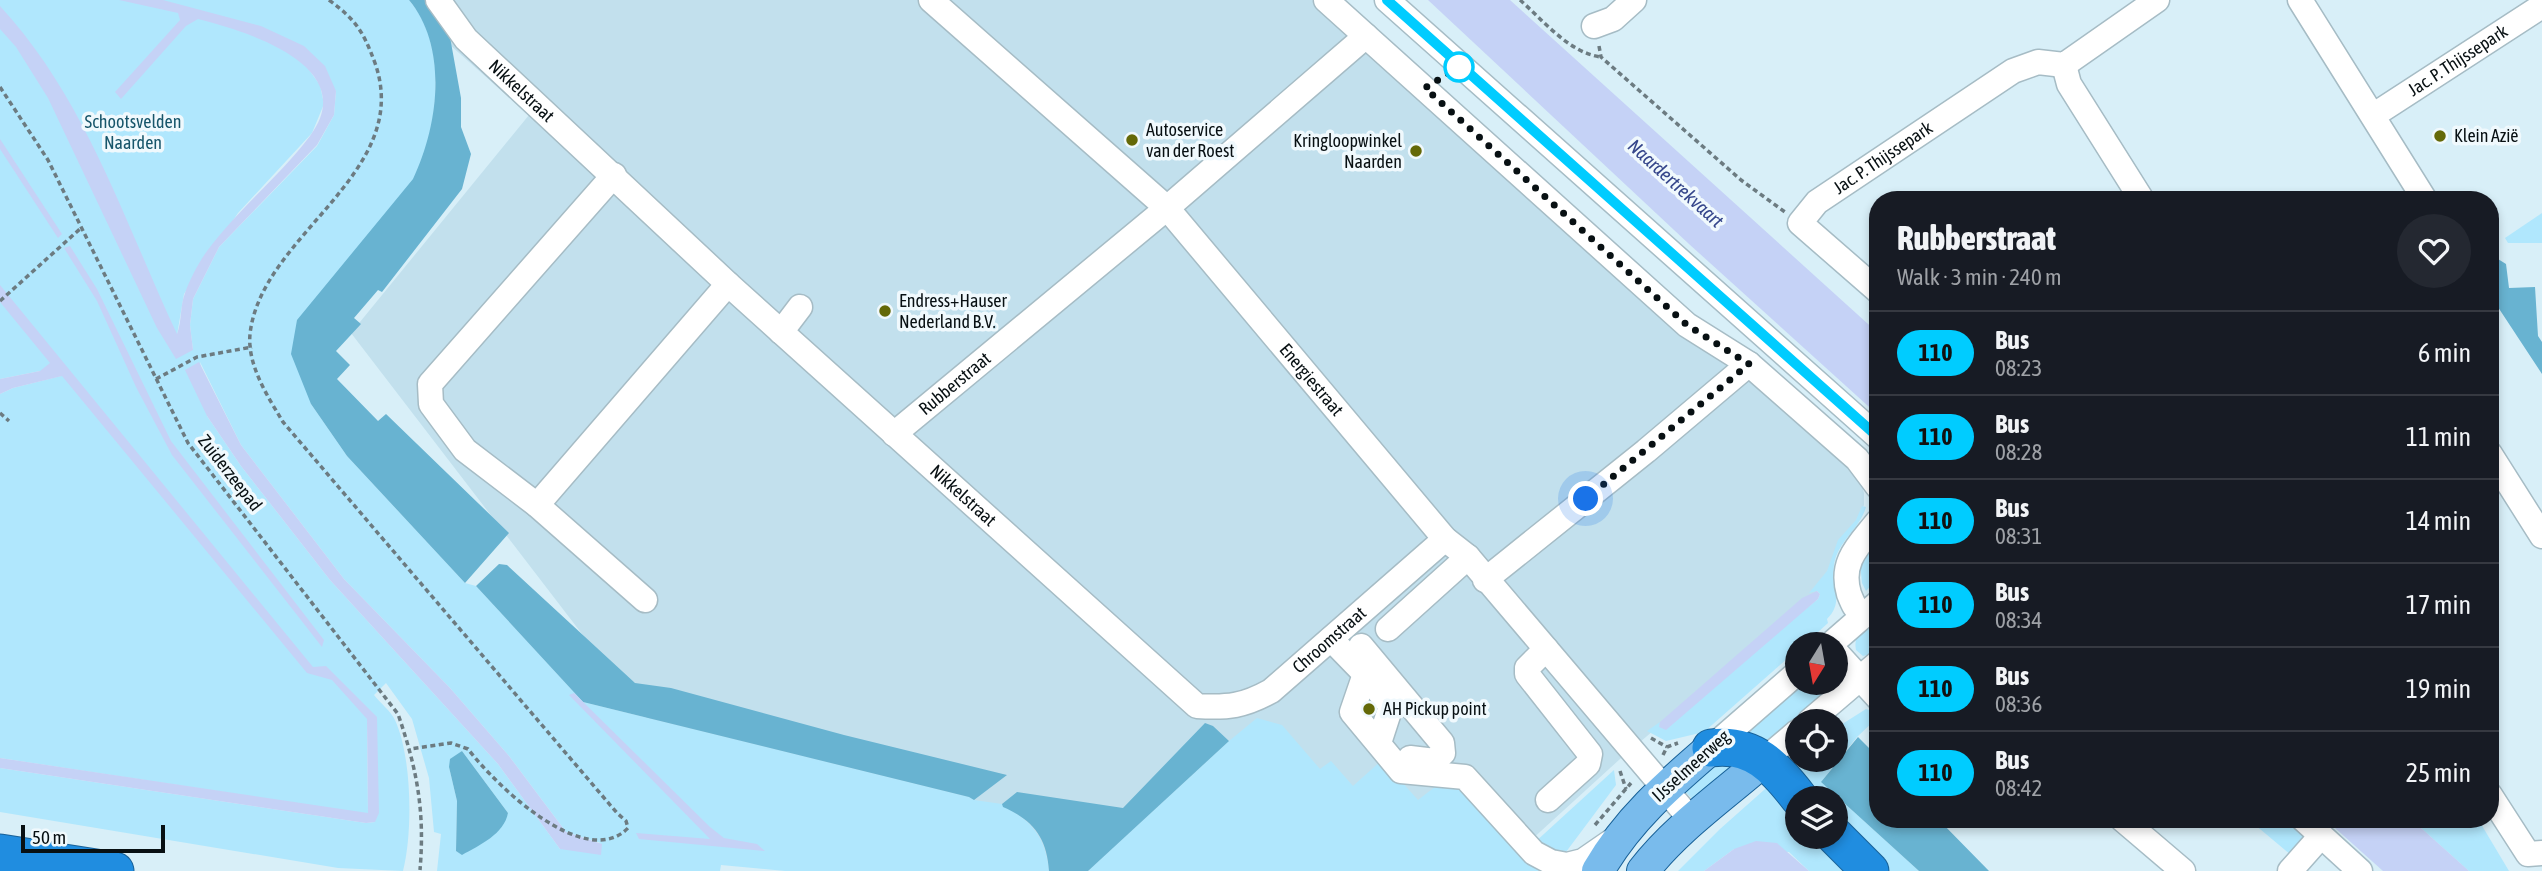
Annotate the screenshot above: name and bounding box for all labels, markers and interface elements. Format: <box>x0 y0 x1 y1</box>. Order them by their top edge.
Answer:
street label: Jac. P. Thijssepark <box>2404 20 2511 100</box>
unlabelled marker <box>1444 52 1474 82</box>
street label: Nikkelstraat <box>485 55 559 126</box>
park label: Schootsvelden Naarden <box>85 111 181 153</box>
street label: Jac. P. Thijssepark <box>1829 117 1936 198</box>
place label: Autoservice van der Roest <box>1146 119 1234 161</box>
place label: Klein Azië <box>2454 125 2519 146</box>
marker: Klein Azië <box>2432 128 2448 144</box>
place label: Kringloopwinkel Naarden <box>1293 130 1402 172</box>
marker: Autoservice van der Roest <box>1124 132 1140 148</box>
water label: Naardertrekvaart <box>1624 134 1729 232</box>
marker: Kringloopwinkel Naarden <box>1408 143 1424 159</box>
button: heart <box>2397 214 2471 288</box>
text: Rubberstraat <box>1897 219 2056 257</box>
text: Walk · 3 min · 240 m <box>1897 264 2061 290</box>
place label: Endress+Hauser Nederland B.V. <box>899 290 1008 332</box>
marker: Endress+Hauser Nederland B.V. <box>877 303 893 319</box>
text: Bus <box>1995 325 2029 355</box>
text: 6 min <box>2418 338 2471 368</box>
street label: Energiestraat <box>1275 339 1348 420</box>
text: 110 <box>1919 339 1952 366</box>
street label: Rubberstraat <box>914 347 995 419</box>
text: 08:23 <box>1995 355 2042 381</box>
text: Bus <box>1995 409 2029 439</box>
text: 11 min <box>2406 422 2471 452</box>
text: 110 <box>1919 423 1952 450</box>
street label: Zuiderzeepad <box>194 430 267 515</box>
text: 08:28 <box>1995 439 2042 465</box>
street label: Nikkelstraat <box>926 460 1001 530</box>
your location <box>1568 481 1603 516</box>
text: Bus <box>1995 493 2029 523</box>
text: 14 min <box>2406 506 2471 536</box>
text: 110 <box>1919 507 1952 534</box>
text: 08:31 <box>1995 523 2042 549</box>
text: Bus <box>1995 577 2029 607</box>
text: 17 min <box>2406 590 2471 620</box>
text: 110 <box>1919 591 1952 618</box>
street label: Chroomstraat <box>1288 602 1370 677</box>
text: 08:34 <box>1995 607 2042 633</box>
north arrow <box>1785 632 1848 695</box>
map controls <box>1785 632 1848 849</box>
text: Bus <box>1995 661 2029 691</box>
text: 19 min <box>2406 674 2471 704</box>
text: 110 <box>1919 675 1952 702</box>
text: 08:36 <box>1995 691 2042 717</box>
place label: AH Pickup point <box>1383 698 1487 719</box>
marker: AH Pickup point <box>1361 701 1377 717</box>
button: locate <box>1785 709 1848 772</box>
street label: IJsselmeerweg <box>1648 725 1734 806</box>
text: Bus <box>1995 745 2029 775</box>
text: 25 min <box>2406 758 2471 788</box>
text: 110 <box>1919 759 1952 786</box>
text: 08:42 <box>1995 775 2042 801</box>
button: layers <box>1785 786 1848 849</box>
scale bar <box>21 822 164 854</box>
text: 50 m <box>32 826 66 848</box>

